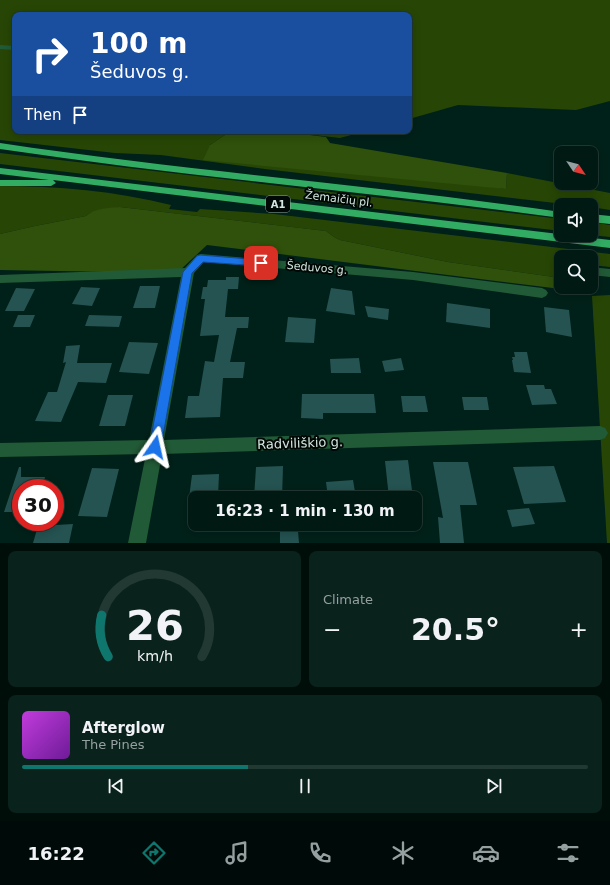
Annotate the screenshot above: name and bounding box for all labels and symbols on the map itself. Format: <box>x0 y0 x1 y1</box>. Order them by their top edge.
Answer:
north arrow <box>554 146 598 190</box>
street label: Žemaičių pl. <box>304 188 374 210</box>
road number: A1 <box>266 196 290 212</box>
pin <box>244 246 278 280</box>
street label: Šeduvos g. <box>286 259 348 277</box>
position arrow <box>134 426 176 468</box>
street label: Radviliškio g. <box>257 434 343 452</box>
speed limit sign: 30 <box>12 479 64 531</box>

